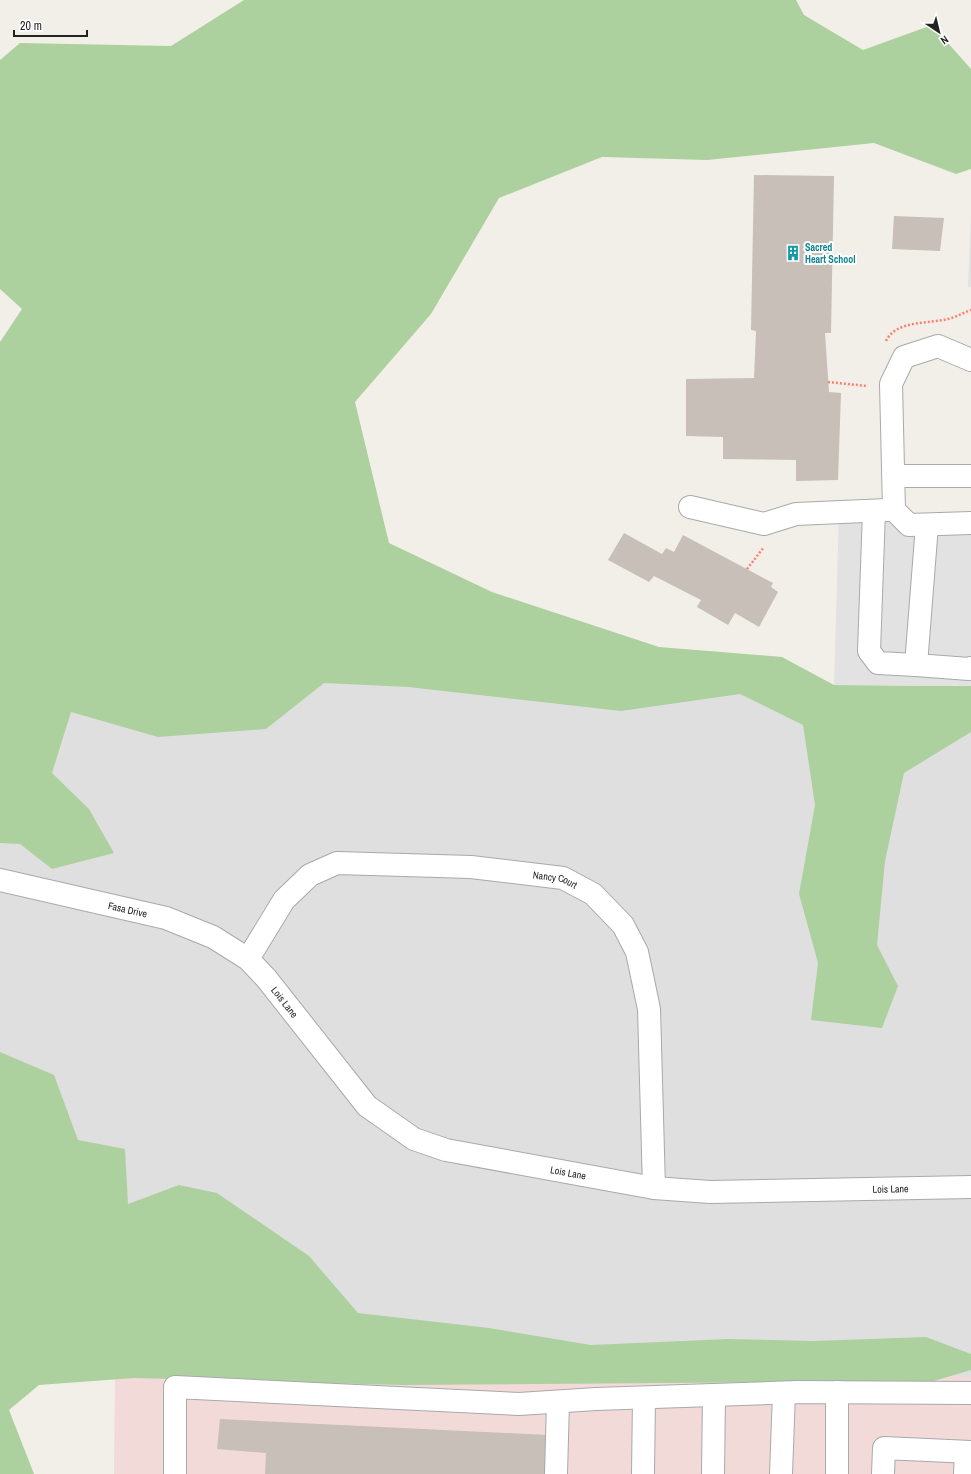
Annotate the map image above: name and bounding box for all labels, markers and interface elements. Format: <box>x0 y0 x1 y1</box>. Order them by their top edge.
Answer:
scale bar <box>14 12 87 38</box>
north arrow <box>919 12 959 52</box>
text: 20 m <box>20 18 42 34</box>
text: N <box>938 33 951 48</box>
place label: Sacred Heart School <box>805 241 856 266</box>
building icon: Sacred Heart School <box>784 244 802 262</box>
street label: Nancy Court <box>532 868 580 892</box>
street label: Fasa Drive <box>107 899 149 921</box>
street label: Lois Lane <box>268 984 301 1021</box>
street label: Lois Lane <box>549 1163 587 1183</box>
street label: Lois Lane <box>872 1182 909 1196</box>

